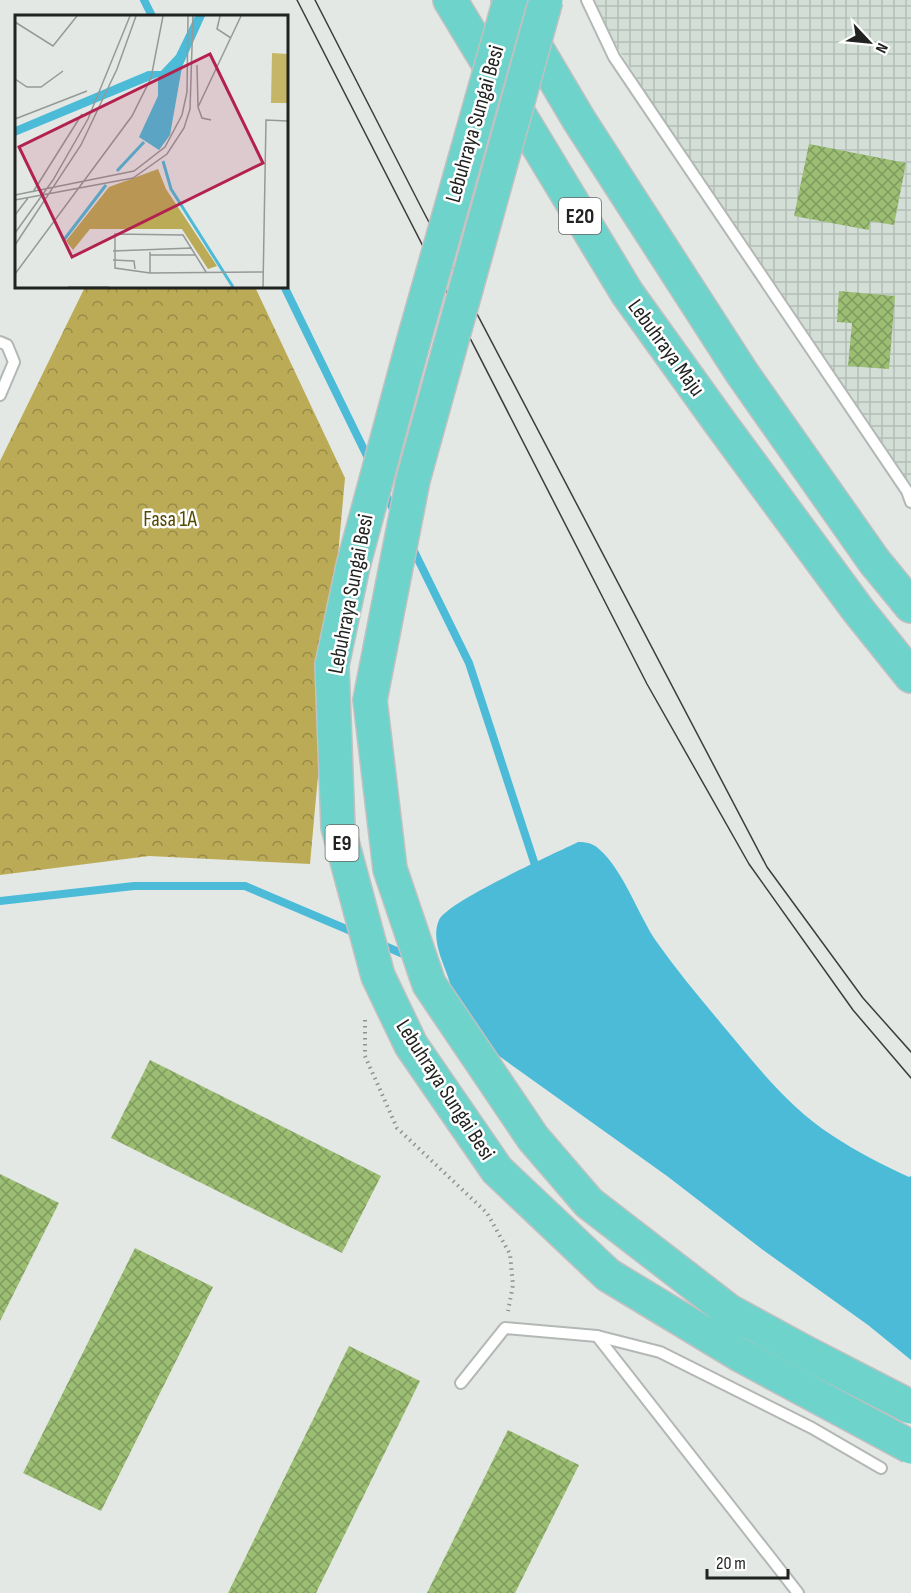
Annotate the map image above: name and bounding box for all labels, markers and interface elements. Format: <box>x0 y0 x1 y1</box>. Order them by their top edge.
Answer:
north arrow <box>839 12 899 72</box>
inset map <box>15 15 288 288</box>
text: N <box>871 40 892 56</box>
street label: Lebuhraya Sungai Besi <box>440 42 510 206</box>
road number: E20 <box>559 198 601 234</box>
street label: Lebuhraya Maju <box>622 294 710 402</box>
park label: Fasa 1A <box>143 506 197 533</box>
street label: Lebuhraya Sungai Besi <box>322 512 380 676</box>
road number: E9 <box>326 825 358 861</box>
street label: Lebuhraya Sungai Besi <box>390 1015 500 1165</box>
scale bar <box>707 1542 788 1580</box>
text: 20 m <box>716 1553 746 1574</box>

